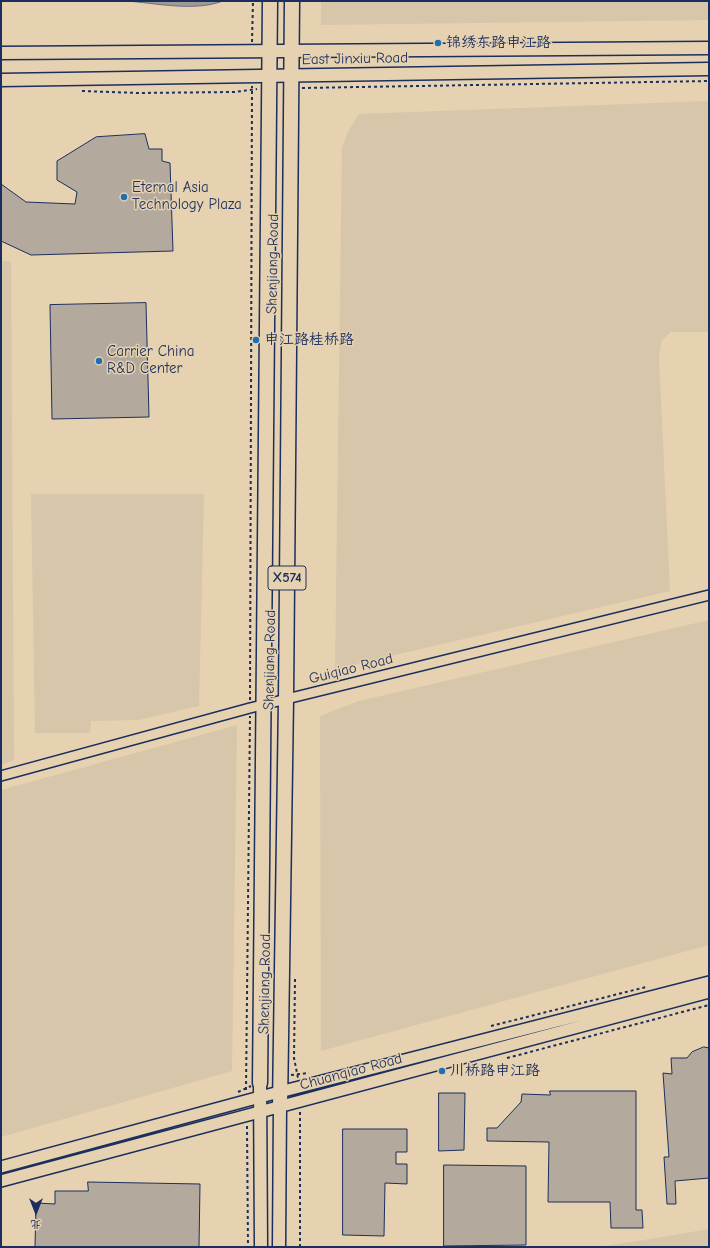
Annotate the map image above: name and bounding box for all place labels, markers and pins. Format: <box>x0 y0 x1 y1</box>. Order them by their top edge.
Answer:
place label: 锦绣东路申江路 <box>446 34 551 52</box>
marker: 锦绣东路申江路 <box>433 38 443 48</box>
place label: Eternal Asia Technology Plaza <box>132 179 242 214</box>
marker: Eternal Asia Technology Plaza <box>119 192 129 202</box>
place label: 申江路桂桥路 <box>264 331 354 349</box>
marker: 申江路桂桥路 <box>251 335 261 345</box>
place label: Carrier China R&D Center <box>107 343 194 378</box>
marker: Carrier China R&D Center <box>94 356 104 366</box>
place label: 川桥路申江路 <box>450 1062 540 1080</box>
marker: 川桥路申江路 <box>437 1066 447 1076</box>

